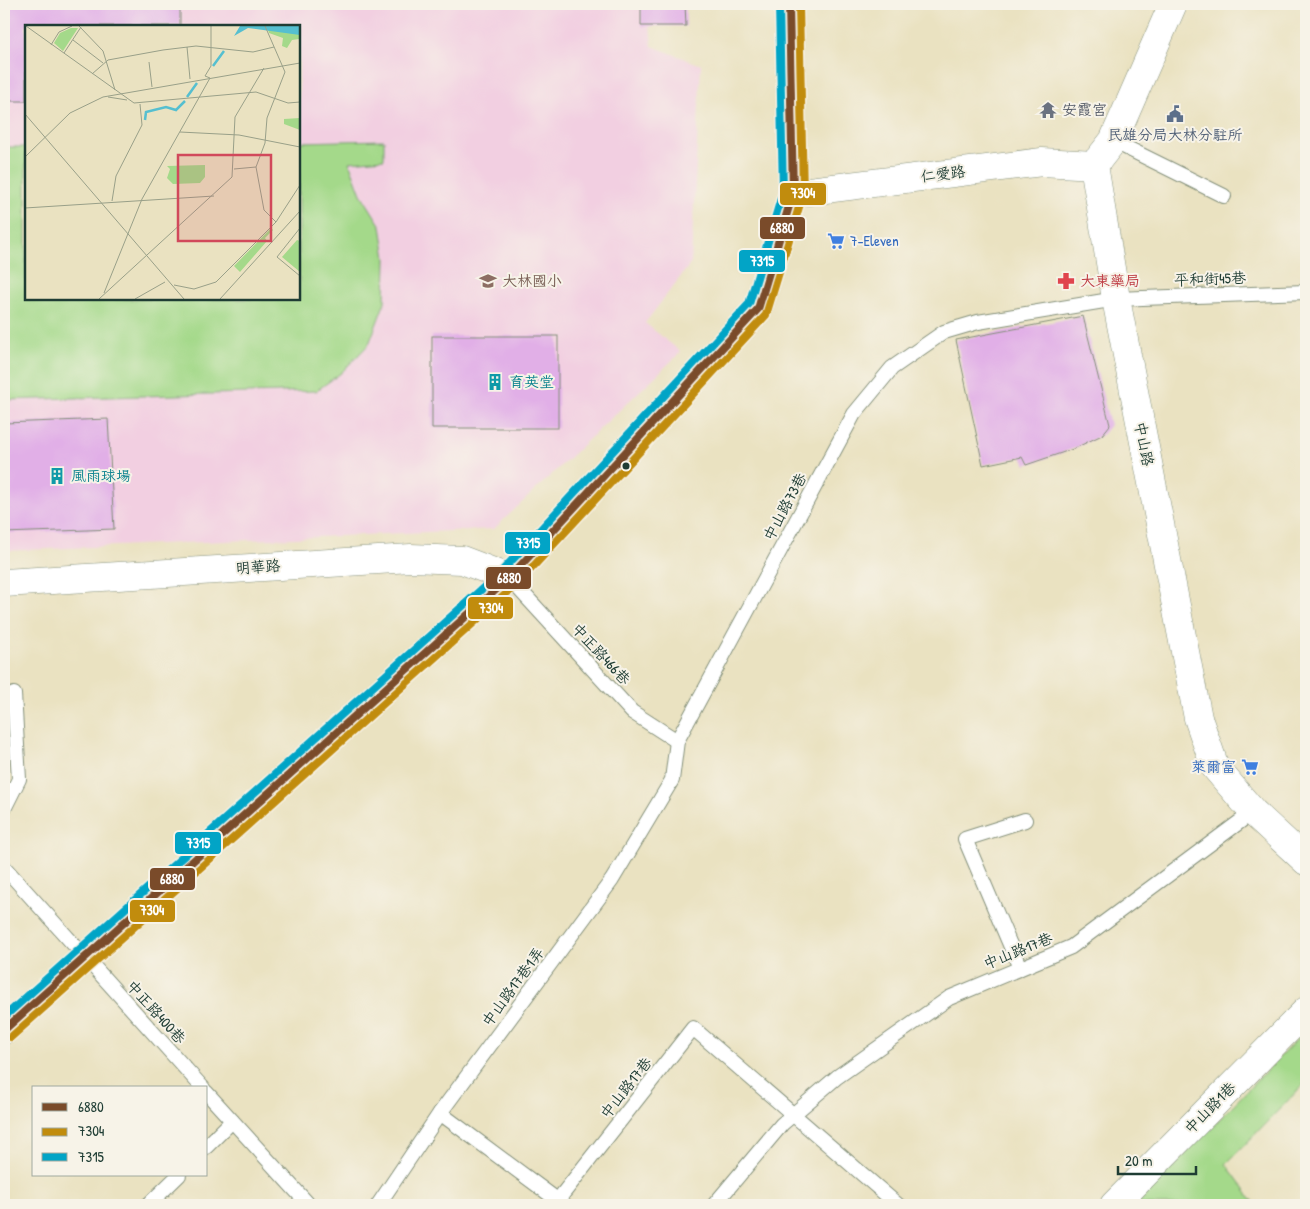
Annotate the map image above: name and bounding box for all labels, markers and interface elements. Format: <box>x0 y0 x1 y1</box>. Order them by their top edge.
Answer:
inset map <box>25 25 300 300</box>
place label: 安霞宮 <box>1062 99 1107 120</box>
temple icon: 安霞宮 <box>1038 100 1058 120</box>
public building icon: 民雄分局大林分駐所 <box>1165 104 1185 124</box>
place label: 民雄分局大林分駐所 <box>1107 124 1243 145</box>
street label: 仁愛路 <box>919 160 967 187</box>
line badge: 7304 <box>779 182 827 206</box>
text: 7304 <box>790 183 816 202</box>
line badge: 6880 <box>759 216 806 240</box>
text: 6880 <box>770 218 795 237</box>
place label: 7-Eleven <box>850 230 899 251</box>
supermarket icon: 7-Eleven <box>826 231 846 251</box>
line badge: 7315 <box>738 249 786 273</box>
text: 7315 <box>749 251 774 270</box>
street label: 平和街45巷 <box>1174 267 1246 290</box>
place label: 大林國小 <box>502 270 562 291</box>
place label: 大東藥局 <box>1080 270 1140 291</box>
school or university icon: 大林國小 <box>478 271 498 291</box>
pharmacy icon: 大東藥局 <box>1056 271 1076 291</box>
place label: 育英堂 <box>509 371 554 392</box>
building icon: 育英堂 <box>485 372 505 392</box>
street label: 中山路 <box>1130 420 1159 468</box>
unlabelled marker <box>621 461 631 471</box>
place label: 風雨球場 <box>71 465 131 486</box>
building icon: 風雨球場 <box>47 466 67 486</box>
street label: 中山路73巷 <box>758 469 811 544</box>
line badge: 7315 <box>504 531 551 555</box>
text: 7315 <box>515 533 540 552</box>
street label: 明華路 <box>235 554 281 579</box>
line badge: 6880 <box>485 566 532 590</box>
text: 6880 <box>497 568 522 587</box>
line badge: 7304 <box>467 596 514 620</box>
text: 7304 <box>478 598 504 617</box>
street label: 中正路466巷 <box>567 618 636 689</box>
place label: 萊爾富 <box>1191 756 1236 777</box>
supermarket icon: 萊爾富 <box>1240 757 1260 777</box>
line badge: 7315 <box>174 831 222 855</box>
text: 7315 <box>185 833 210 852</box>
line badge: 6880 <box>149 867 196 891</box>
text: 6880 <box>160 869 185 888</box>
line badge: 7304 <box>129 899 176 923</box>
text: 7304 <box>139 900 165 919</box>
street label: 中山路17巷 <box>980 927 1056 974</box>
street label: 中山路17巷1弄 <box>477 943 549 1031</box>
street label: 中正路400巷 <box>122 975 191 1048</box>
street label: 中山路17巷 <box>595 1053 656 1123</box>
street label: 中山路1巷 <box>1179 1077 1240 1138</box>
legend <box>32 1086 208 1176</box>
text: 6880 <box>78 1096 104 1117</box>
text: 7304 <box>78 1120 105 1141</box>
scale bar <box>1118 1144 1195 1176</box>
text: 7315 <box>78 1146 105 1167</box>
text: 20 m <box>1125 1150 1152 1171</box>

